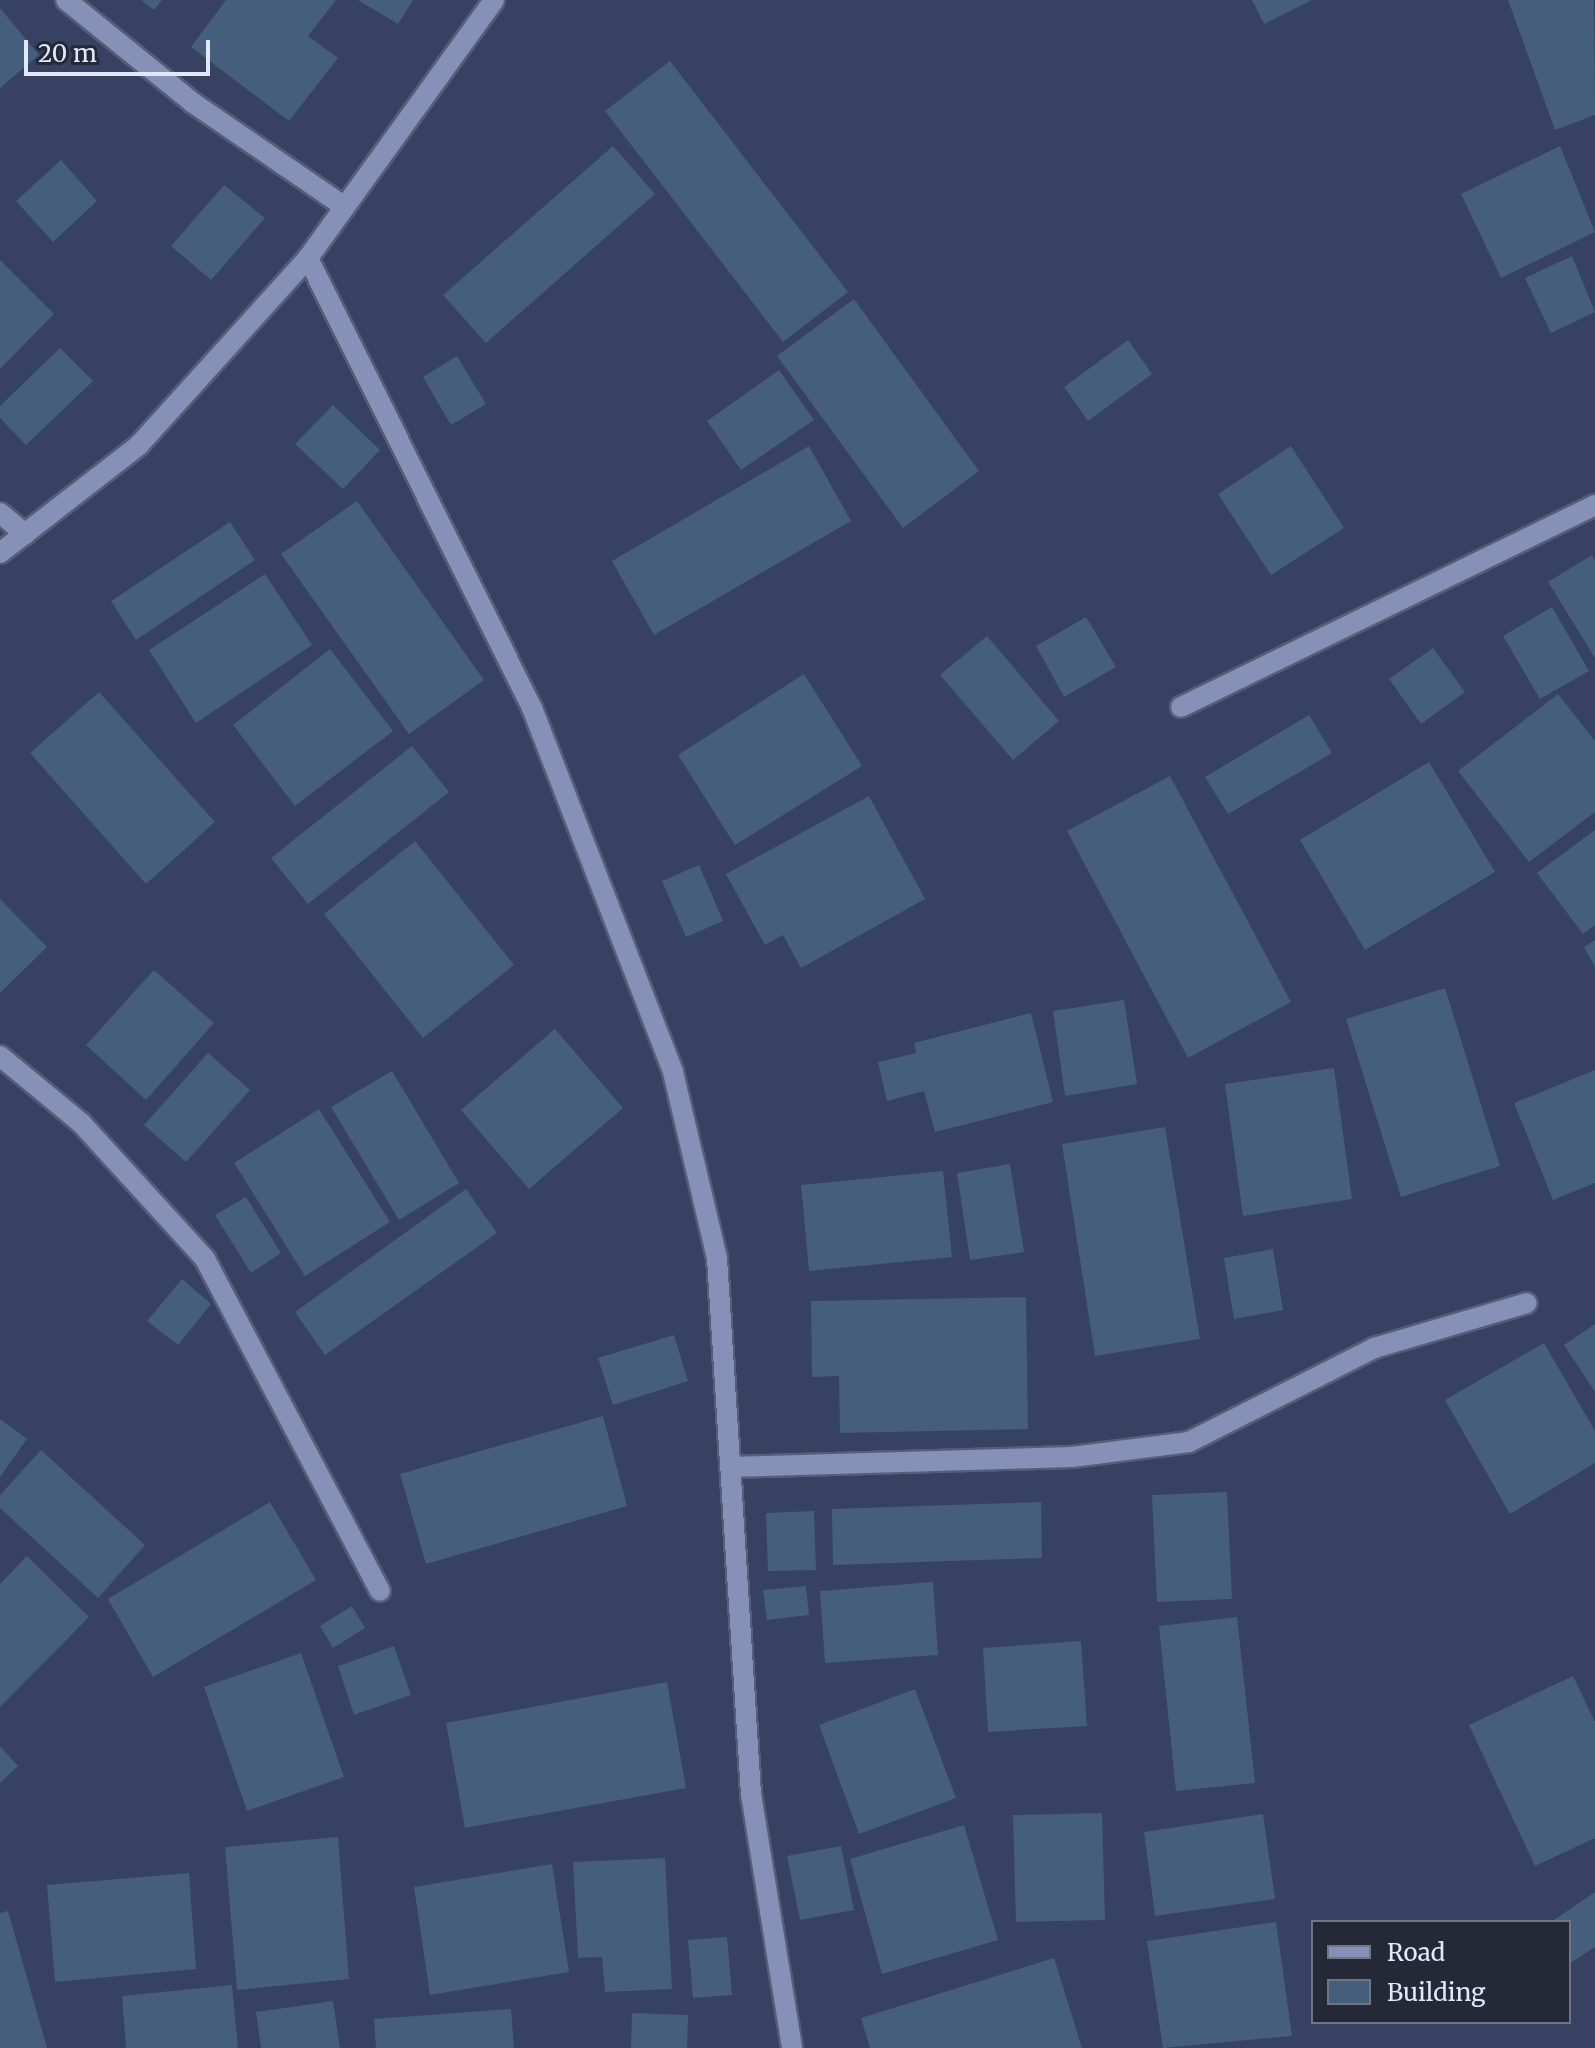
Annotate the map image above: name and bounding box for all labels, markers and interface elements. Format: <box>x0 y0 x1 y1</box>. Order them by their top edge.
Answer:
scale bar <box>28 24 214 74</box>
text: 20 m <box>38 38 97 69</box>
legend <box>1311 1920 1571 2024</box>
text: Road <box>1387 1937 1445 1968</box>
text: Building <box>1387 1977 1486 2008</box>

